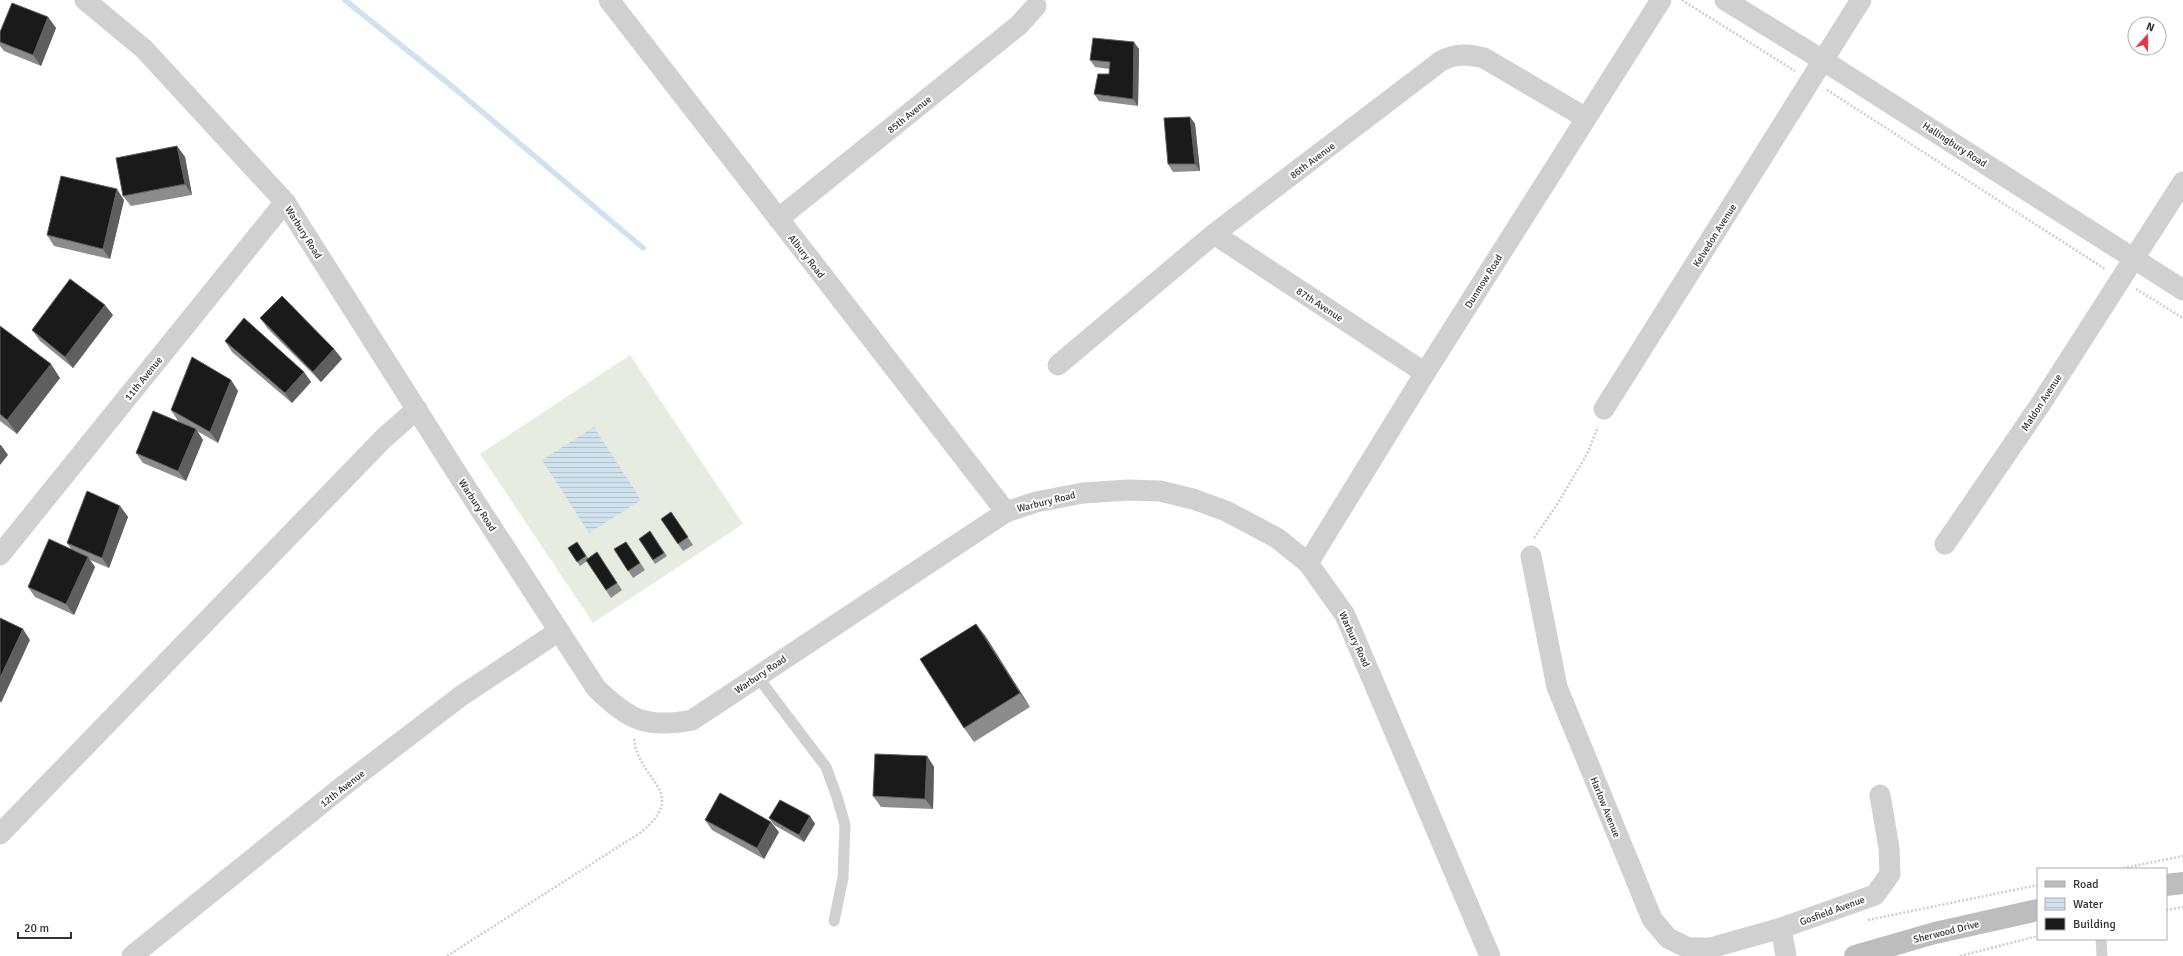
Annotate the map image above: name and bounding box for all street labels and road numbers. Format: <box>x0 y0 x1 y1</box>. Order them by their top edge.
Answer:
street label: 85th Avenue <box>885 93 934 136</box>
street label: Hallingbury Road <box>1920 120 1989 170</box>
street label: 86th Avenue <box>1288 140 1337 182</box>
street label: Kelvedon Avenue <box>1691 202 1739 269</box>
street label: Warbury Road <box>282 204 324 261</box>
street label: Albury Road <box>786 232 827 281</box>
street label: Dunmow Road <box>1463 252 1505 311</box>
street label: 87th Avenue <box>1294 285 1345 324</box>
street label: 11th Avenue <box>122 354 165 403</box>
street label: Maldon Avenue <box>2019 372 2065 433</box>
street label: Warbury Road <box>456 477 498 534</box>
street label: Warbury Road <box>1016 489 1077 515</box>
street label: Warbury Road <box>1336 610 1372 669</box>
street label: Warbury Road <box>732 653 789 697</box>
street label: 12th Avenue <box>318 768 367 810</box>
street label: Harlow Avenue <box>1587 775 1623 839</box>
street label: Gosfield Avenue <box>1798 894 1867 928</box>
street label: Sherwood Drive <box>1912 918 1980 946</box>

